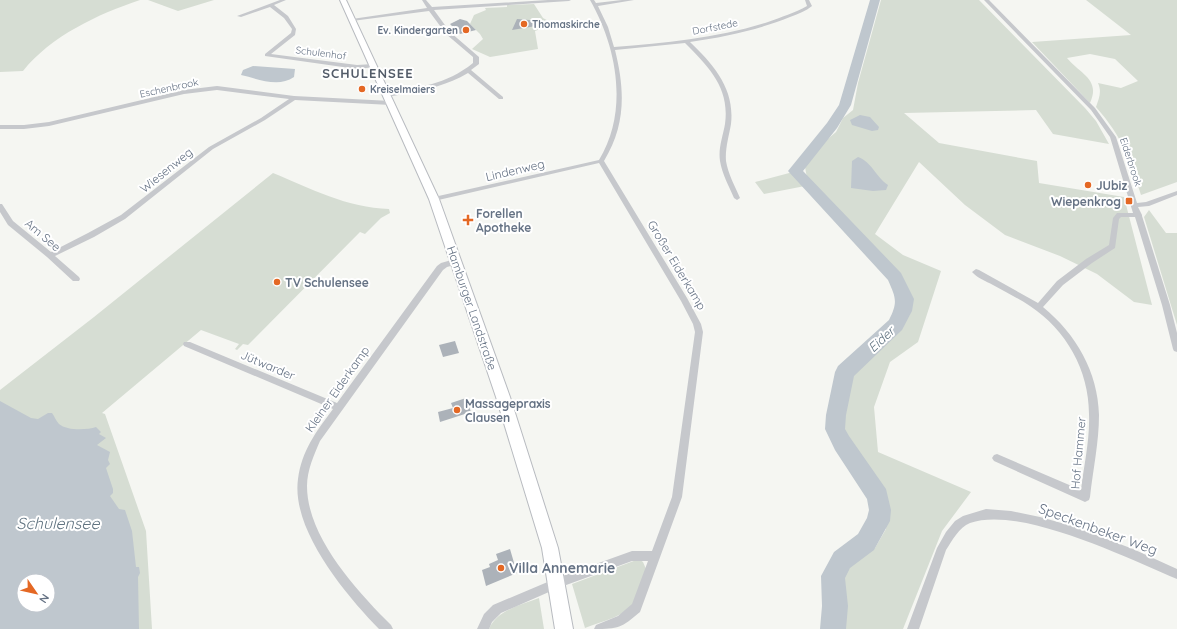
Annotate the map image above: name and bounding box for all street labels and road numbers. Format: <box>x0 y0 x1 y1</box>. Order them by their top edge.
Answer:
street label: Dorfstede <box>691 16 739 38</box>
street label: Schulenhof <box>295 43 348 63</box>
street label: Eschenbrook <box>138 75 200 101</box>
street label: Eiderbrook <box>1117 136 1145 188</box>
street label: Wiesenweg <box>137 144 195 196</box>
street label: Lindenweg <box>484 156 546 184</box>
street label: Am See <box>22 216 64 254</box>
street label: Großer Eiderkamp <box>644 218 710 312</box>
street label: Hamburger Landstraße <box>444 244 500 372</box>
street label: Kleiner Eiderkamp <box>302 343 372 435</box>
street label: Jütwarder <box>239 347 298 383</box>
street label: Hof Hammer <box>1067 416 1089 490</box>
street label: Speckenbeker Weg <box>1036 499 1160 559</box>

